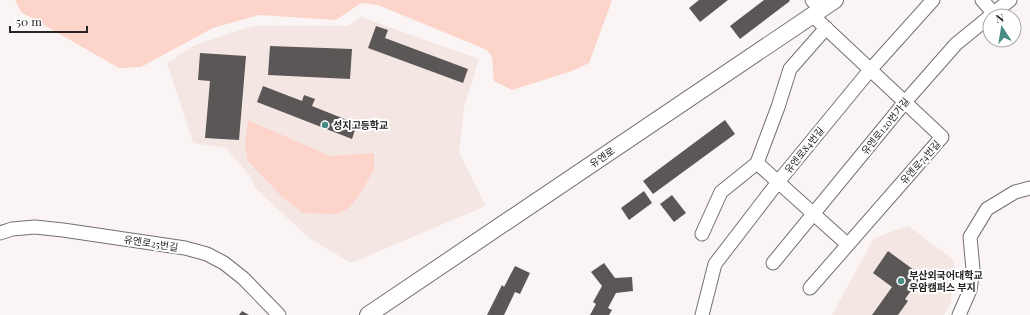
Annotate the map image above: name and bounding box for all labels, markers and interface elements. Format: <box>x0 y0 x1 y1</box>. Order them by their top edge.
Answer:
scale bar <box>10 8 87 34</box>
north arrow <box>982 8 1022 48</box>
text: N <box>994 10 1005 26</box>
text: 50 m <box>16 13 42 29</box>
street label: 유엔로120번가길 <box>858 95 912 157</box>
place label: 성지고등학교 <box>333 118 388 132</box>
marker: 성지고등학교 <box>320 120 330 130</box>
street label: 유엔로84번길 <box>781 124 827 176</box>
street label: 유엔로74번길 <box>897 137 943 187</box>
street label: 유엔로 <box>587 143 617 171</box>
street label: 유엔로25번길 <box>123 232 179 254</box>
place label: 부산외국어대학교 우암캠퍼스 부지 <box>909 268 983 294</box>
marker: 부산외국어대학교 우암캠퍼스 부지 <box>896 276 906 286</box>

